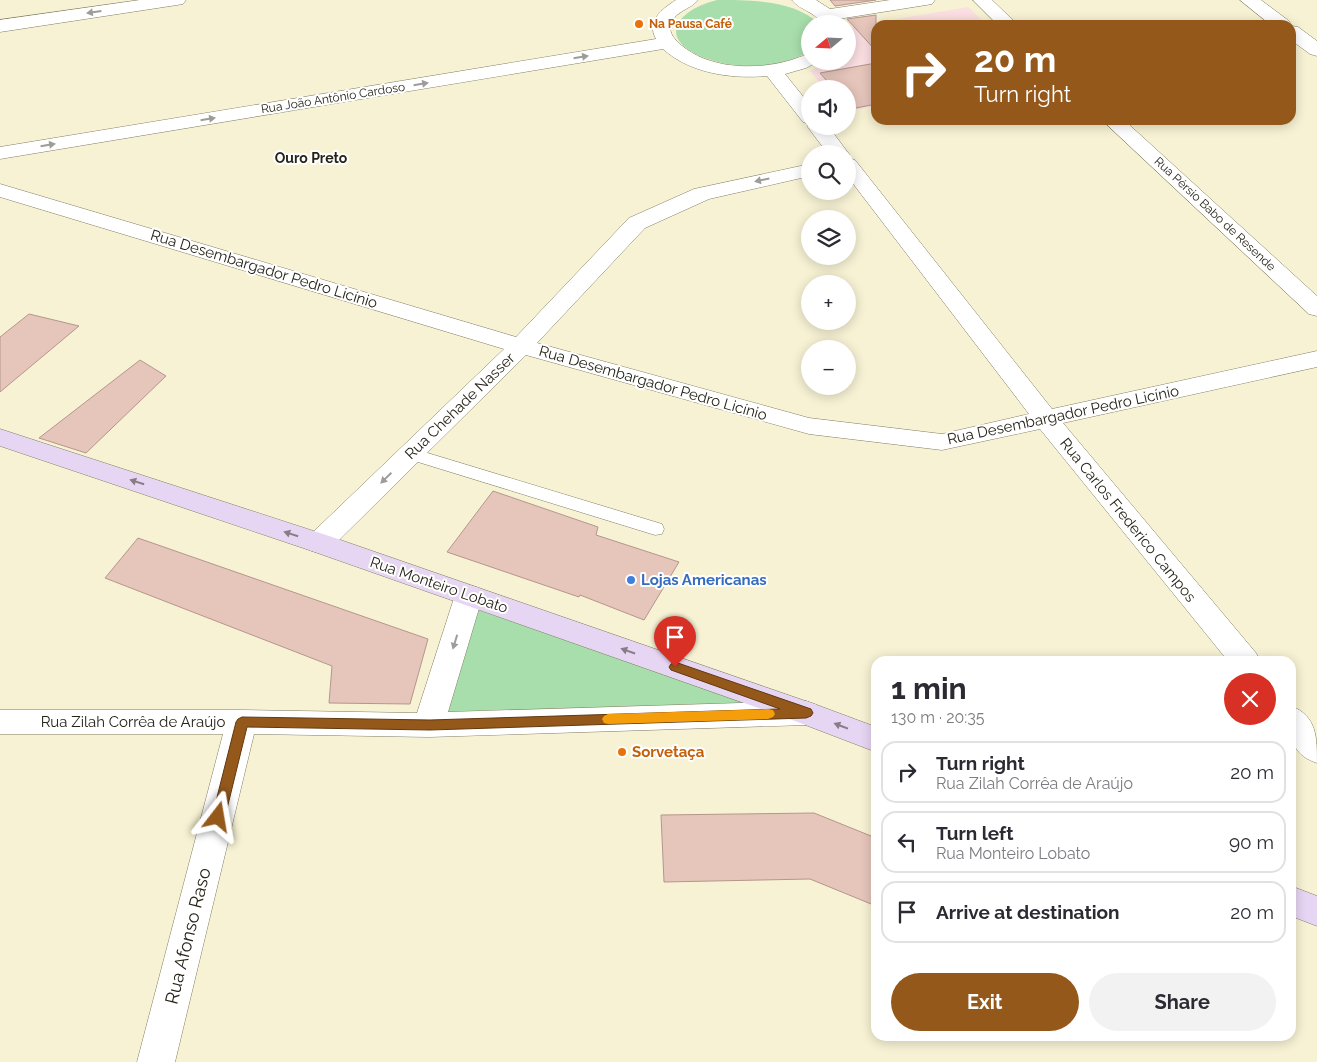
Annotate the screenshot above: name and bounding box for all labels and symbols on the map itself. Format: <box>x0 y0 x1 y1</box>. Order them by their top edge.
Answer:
one-way arrow <box>86 9 102 17</box>
north arrow <box>801 15 856 70</box>
place label: Na Pausa Café <box>649 17 732 31</box>
marker: Na Pausa Café <box>633 18 645 30</box>
one-way arrow <box>573 53 589 61</box>
one-way arrow <box>413 79 429 87</box>
street label: Rua João Antônio Cardoso <box>260 80 406 116</box>
one-way arrow <box>201 114 217 122</box>
one-way arrow <box>40 141 56 149</box>
district label: Ouro Preto <box>275 150 348 166</box>
street label: Rua Pérsio Babo de Resende <box>1152 154 1278 274</box>
one-way arrow <box>754 177 770 185</box>
street label: Rua Desembargador Pedro Licínio <box>148 226 380 312</box>
street label: Rua Desembargador Pedro Licínio <box>537 342 769 424</box>
street label: Rua Chehade Nasser <box>401 348 519 463</box>
street label: Rua Desembargador Pedro Licínio <box>945 382 1181 448</box>
street label: Rua Carlos Frederico Campos <box>1056 434 1200 606</box>
one-way arrow <box>380 472 392 484</box>
one-way arrow <box>129 478 144 486</box>
one-way arrow <box>283 529 298 537</box>
street label: Rua Monteiro Lobato <box>368 553 510 617</box>
place label: Lojas Americanas <box>641 571 767 589</box>
marker: Lojas Americanas <box>625 574 637 586</box>
pin <box>654 616 696 667</box>
one-way arrow <box>451 634 458 649</box>
one-way arrow <box>620 646 635 654</box>
street label: Rua Zilah Corrêa de Araújo <box>41 713 225 731</box>
one-way arrow <box>833 722 848 730</box>
place label: Sorvetaça <box>632 743 705 761</box>
marker: Sorvetaça <box>616 746 628 758</box>
position arrow <box>191 790 243 842</box>
street label: Rua Afonso Raso <box>160 865 215 1006</box>

